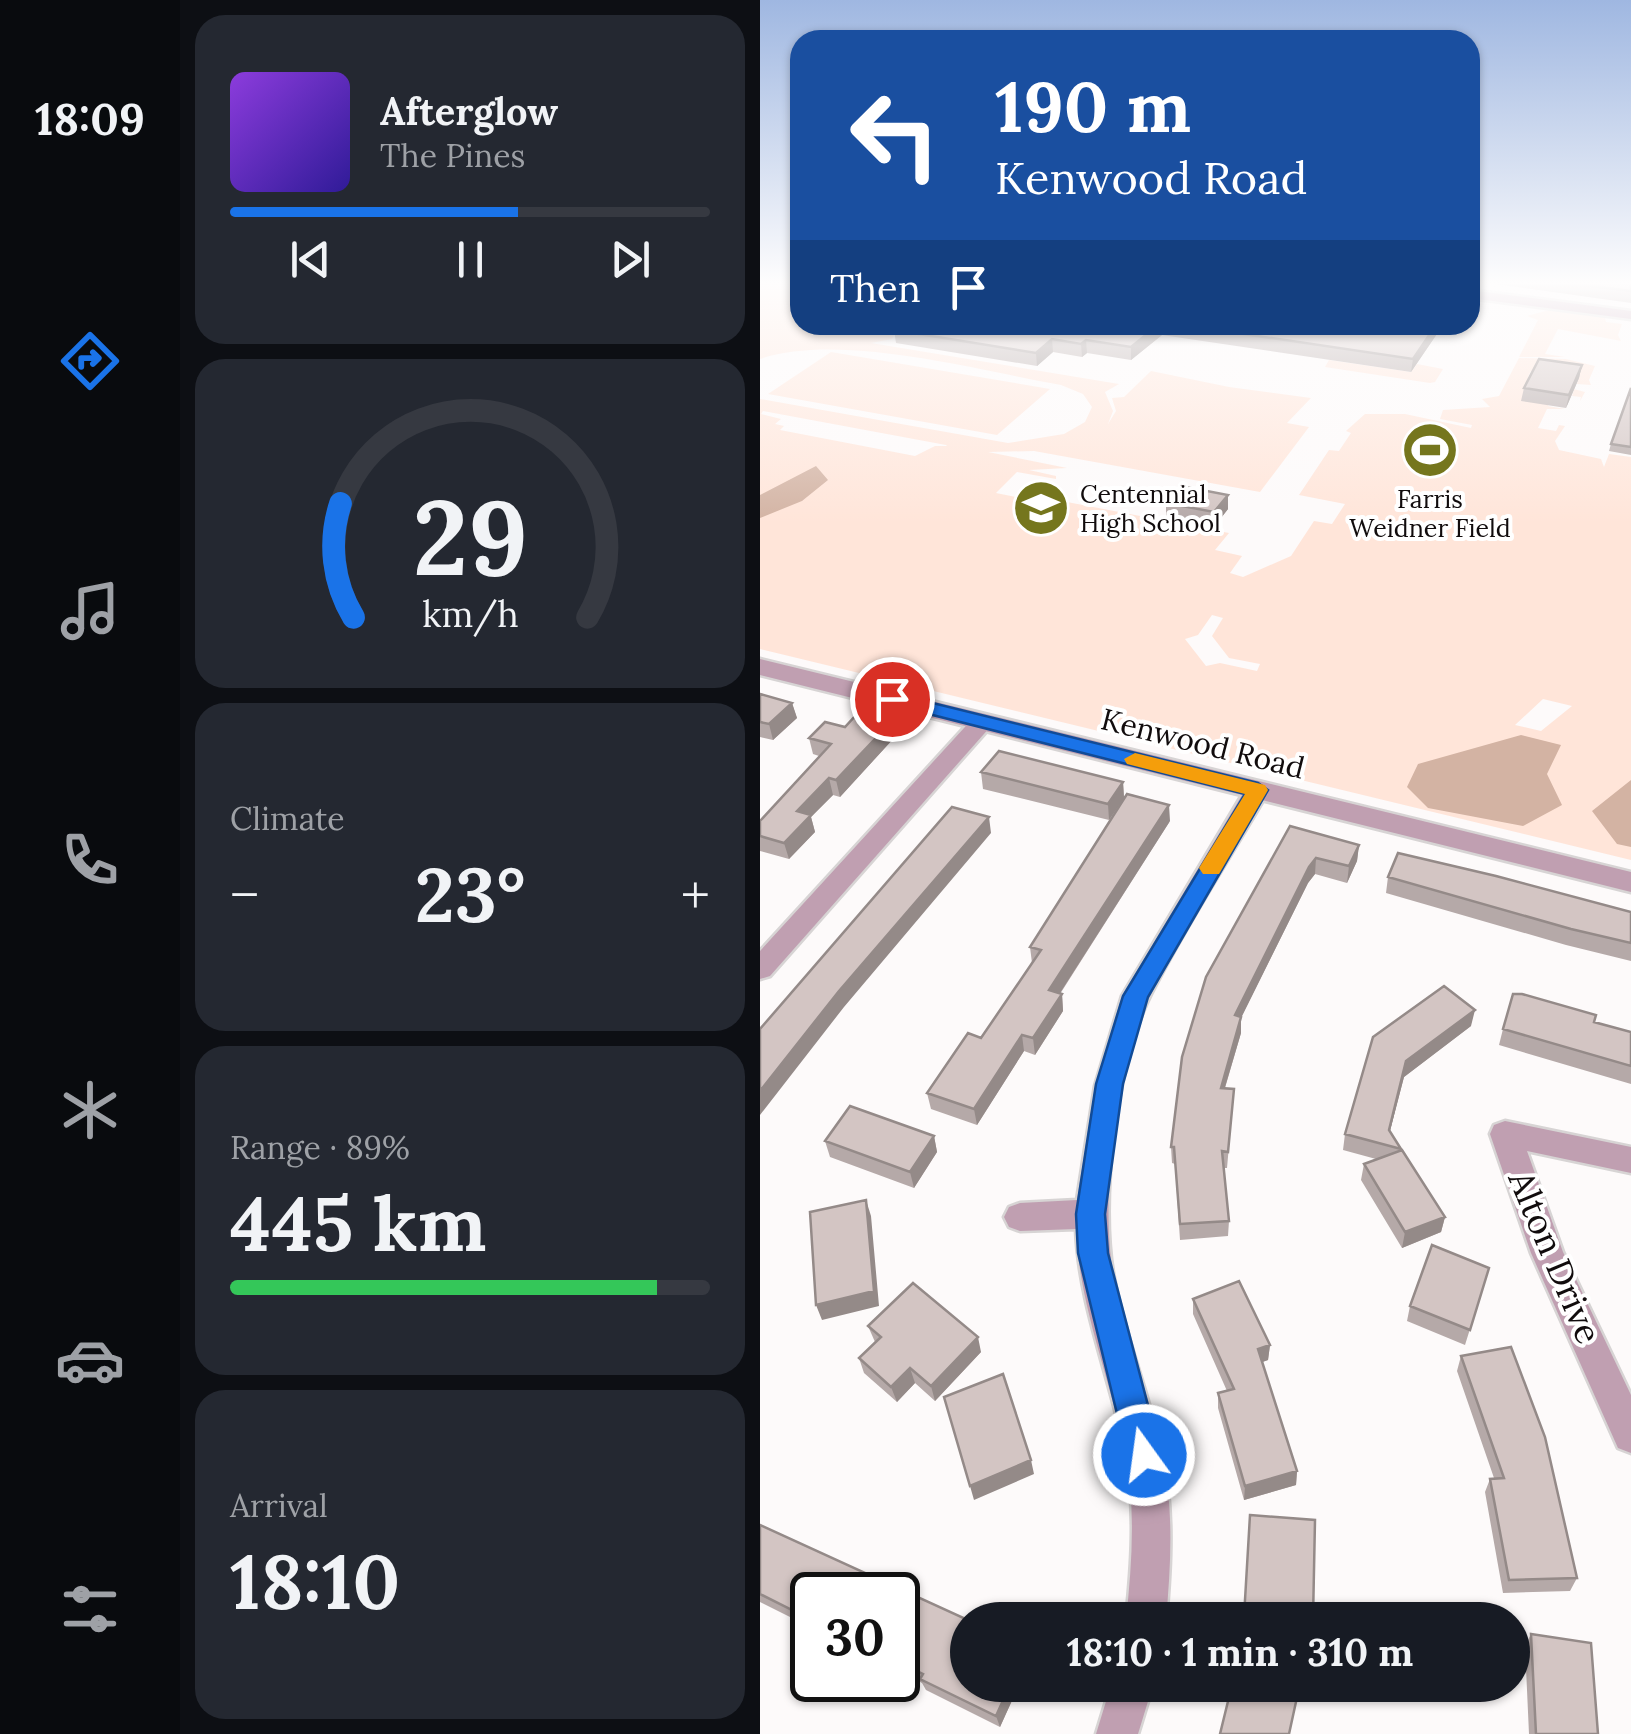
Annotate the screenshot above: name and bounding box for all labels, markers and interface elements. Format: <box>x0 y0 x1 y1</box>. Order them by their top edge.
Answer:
text: 190 m <box>995 62 1191 151</box>
icon: left <box>830 70 960 200</box>
text: Afterglow <box>380 87 558 135</box>
text: 18:09 <box>35 90 145 147</box>
text: The Pines <box>380 135 525 176</box>
text: Kenwood Road <box>995 149 1307 206</box>
icon: previous <box>283 232 338 287</box>
icon: pause <box>443 232 498 287</box>
icon: next <box>603 232 658 287</box>
icon: arrive <box>941 260 996 315</box>
text: Then <box>830 264 921 312</box>
icon: directions <box>55 326 125 396</box>
sports icon: Farris Weidner Field <box>1400 420 1460 480</box>
text: 29 <box>412 470 528 603</box>
school or university icon: Centennial High School <box>1011 478 1071 538</box>
place label: Centennial High School <box>1080 478 1221 539</box>
place label: Farris Weidner Field <box>1349 483 1511 544</box>
icon: music <box>55 576 125 646</box>
text: km/h <box>422 591 518 637</box>
pin <box>850 657 935 742</box>
icon: arrive <box>865 672 920 727</box>
street label: Kenwood Road <box>1097 699 1309 787</box>
text: Climate <box>230 798 345 839</box>
icon: phone <box>55 825 125 895</box>
text: 23° <box>415 847 525 943</box>
text: − <box>230 860 259 930</box>
text: + <box>681 860 710 930</box>
icon: climate <box>55 1075 125 1145</box>
text: Range · 89% <box>230 1127 410 1168</box>
street label: Alton Drive <box>1498 1163 1612 1350</box>
text: 445 km <box>230 1176 487 1272</box>
icon: car <box>55 1325 125 1395</box>
position arrow <box>1092 1403 1196 1507</box>
text: Arrival <box>230 1485 328 1526</box>
text: 18:10 <box>230 1534 400 1630</box>
speed limit sign: 30 <box>790 1572 920 1702</box>
icon: filters <box>55 1574 125 1644</box>
text: 18:10 · 1 min · 310 m <box>1067 1628 1413 1676</box>

